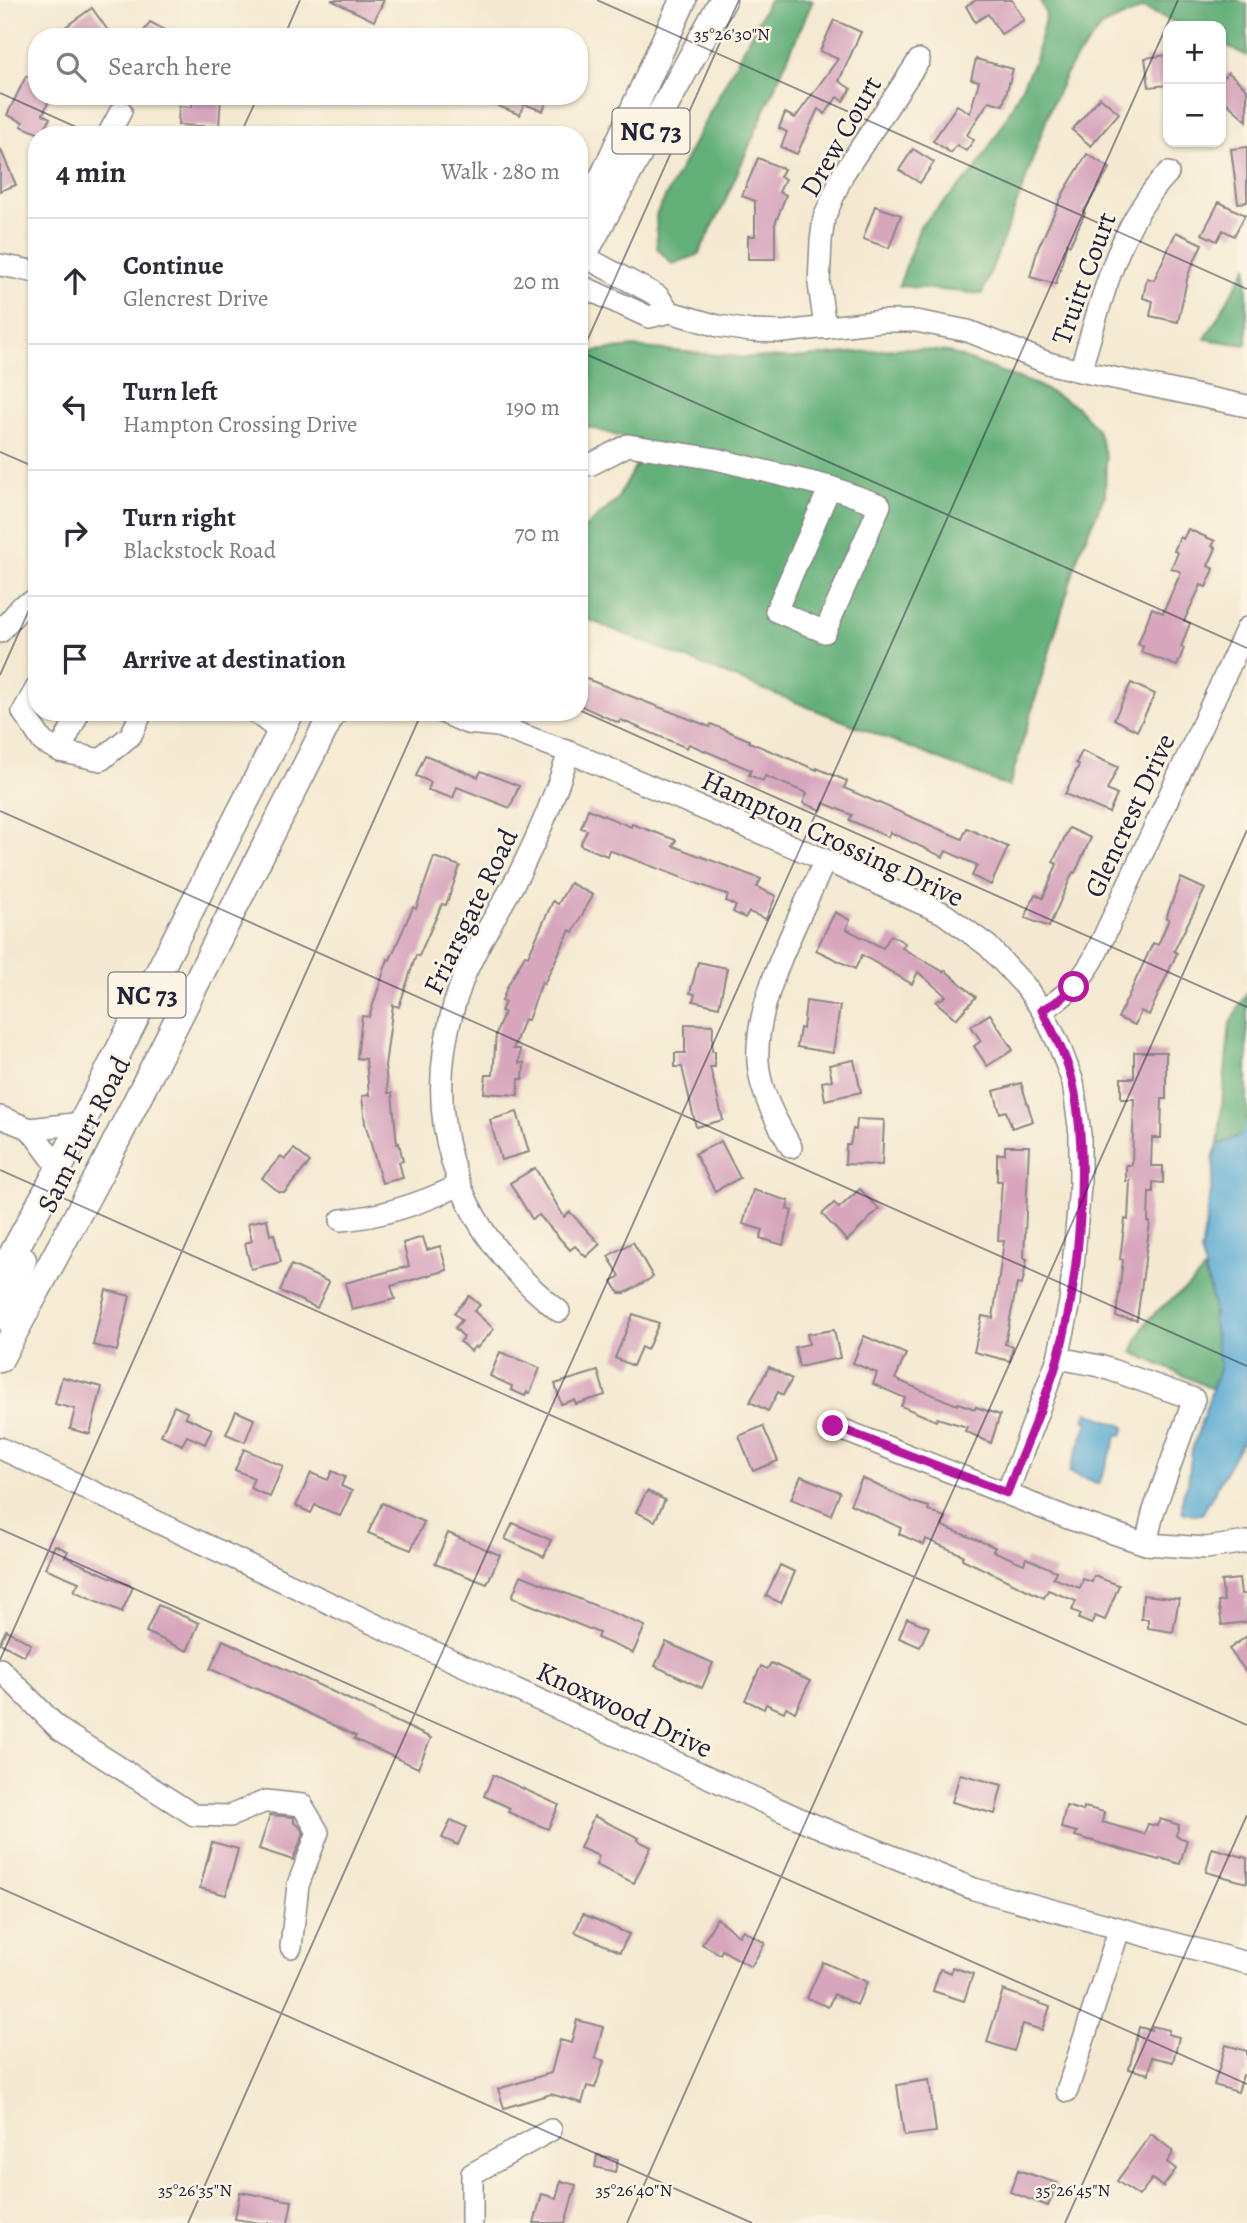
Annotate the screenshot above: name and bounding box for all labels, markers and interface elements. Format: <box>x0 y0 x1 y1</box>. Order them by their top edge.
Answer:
map controls <box>1163 21 1226 147</box>
button: + <box>1163 21 1226 84</box>
text: 35°26'30"N <box>694 22 770 46</box>
search box <box>28 28 588 105</box>
icon: search <box>52 48 90 86</box>
text: Search here <box>108 49 232 84</box>
street label: Drew Court <box>791 69 891 204</box>
button: − <box>1163 84 1226 147</box>
road number: NC 73 <box>612 108 690 154</box>
text: 4 min <box>56 152 126 192</box>
text: Walk · 280 m <box>441 156 560 187</box>
street label: Truitt Court <box>1042 207 1125 350</box>
text: Continue <box>123 248 224 283</box>
icon: ahead <box>56 262 94 300</box>
text: 20 m <box>513 266 560 297</box>
text: Glencrest Drive <box>123 283 268 314</box>
text: Turn left <box>123 374 218 409</box>
icon: left <box>56 388 94 426</box>
text: 190 m <box>506 392 560 423</box>
text: Hampton Crossing Drive <box>123 409 357 440</box>
text: Turn right <box>123 500 236 535</box>
icon: right <box>56 514 94 552</box>
text: 70 m <box>514 518 560 549</box>
text: Blackstock Road <box>123 535 276 566</box>
icon: arrive <box>56 640 94 678</box>
text: Arrive at destination <box>123 642 346 677</box>
street label: Glencrest Drive <box>1075 727 1185 904</box>
street label: Hampton Crossing Drive <box>695 761 970 916</box>
street label: Friarsgate Road <box>414 821 528 1001</box>
route start <box>1058 971 1089 1002</box>
road number: NC 73 <box>108 972 186 1018</box>
street label: Sam Furr Road <box>28 1049 140 1219</box>
route end <box>817 1410 848 1441</box>
street label: Knoxwood Drive <box>530 1652 719 1767</box>
text: 35°26'35"N <box>158 2178 232 2202</box>
text: 35°26'40"N <box>596 2178 672 2202</box>
text: 35°26'45"N <box>1036 2178 1111 2202</box>

